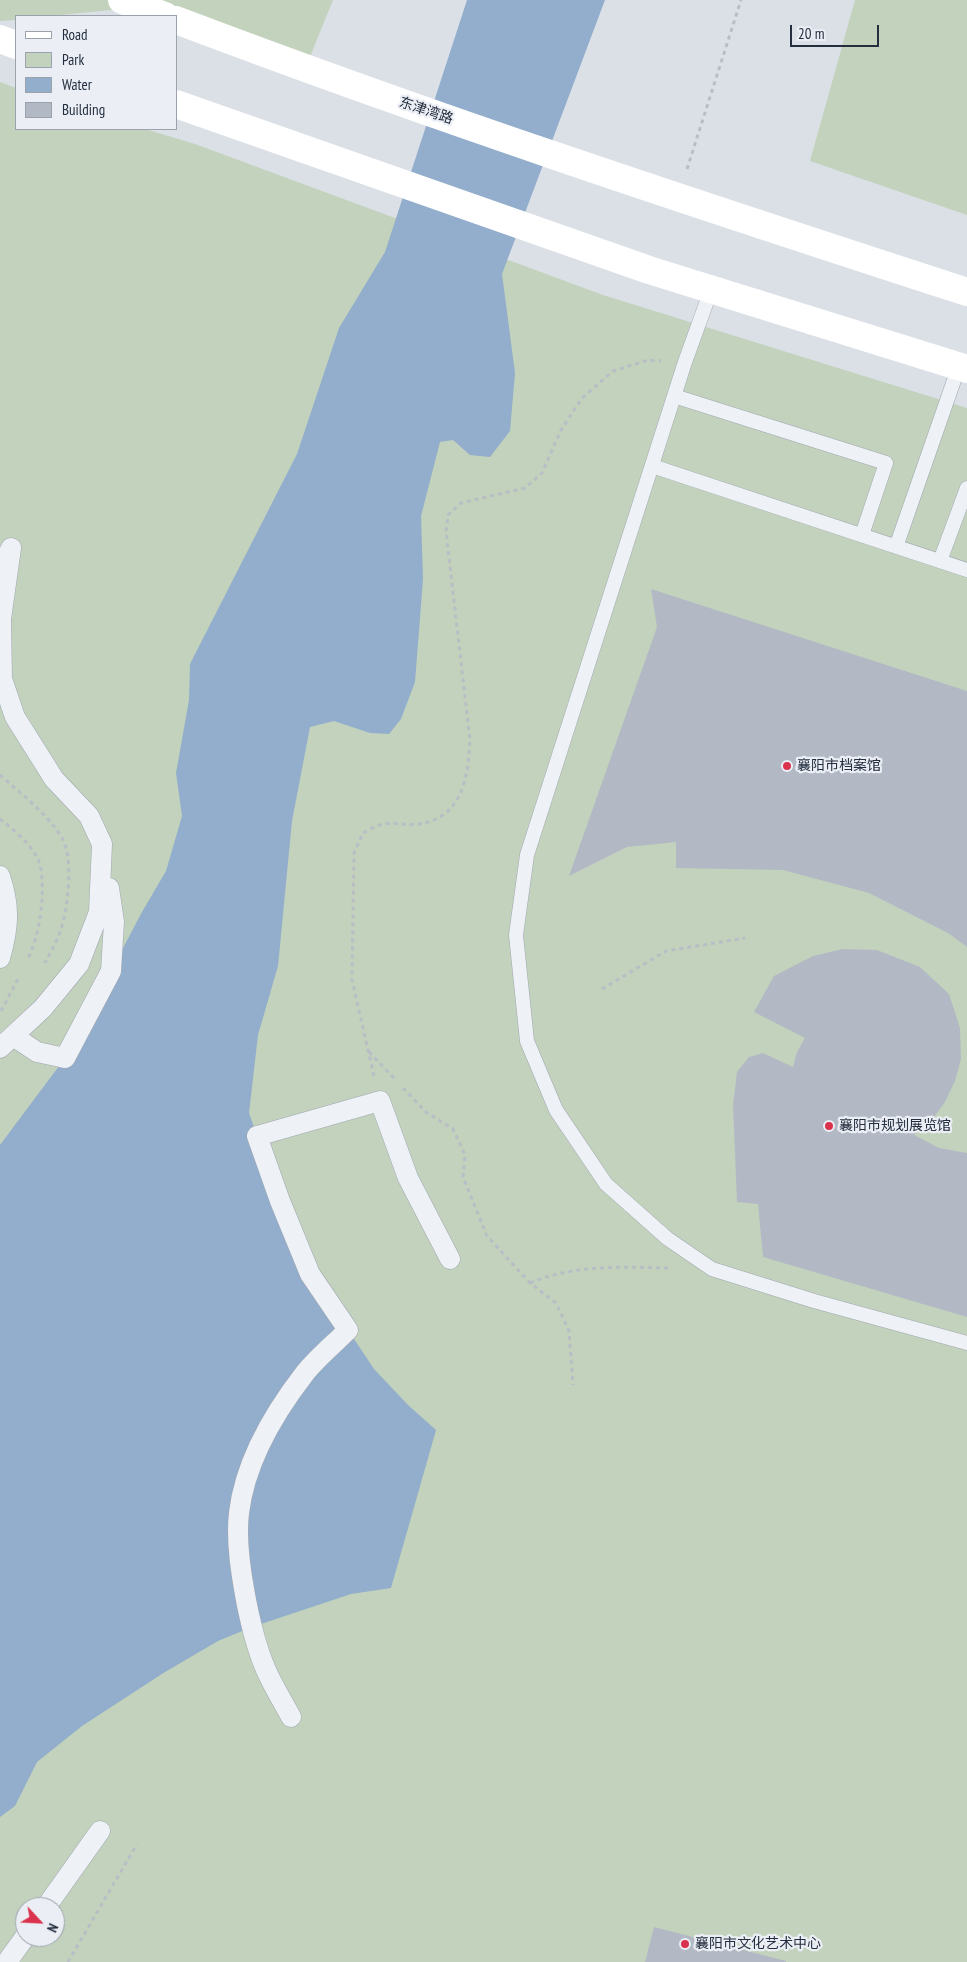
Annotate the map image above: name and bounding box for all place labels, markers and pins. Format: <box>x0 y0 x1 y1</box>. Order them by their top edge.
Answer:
place label: 襄阳市档案馆 <box>797 758 881 774</box>
marker: 襄阳市档案馆 <box>781 760 793 772</box>
place label: 襄阳市规划展览馆 <box>839 1118 951 1134</box>
marker: 襄阳市规划展览馆 <box>823 1120 835 1132</box>
place label: 襄阳市文化艺术中心 <box>695 1936 821 1952</box>
marker: 襄阳市文化艺术中心 <box>679 1938 691 1950</box>

